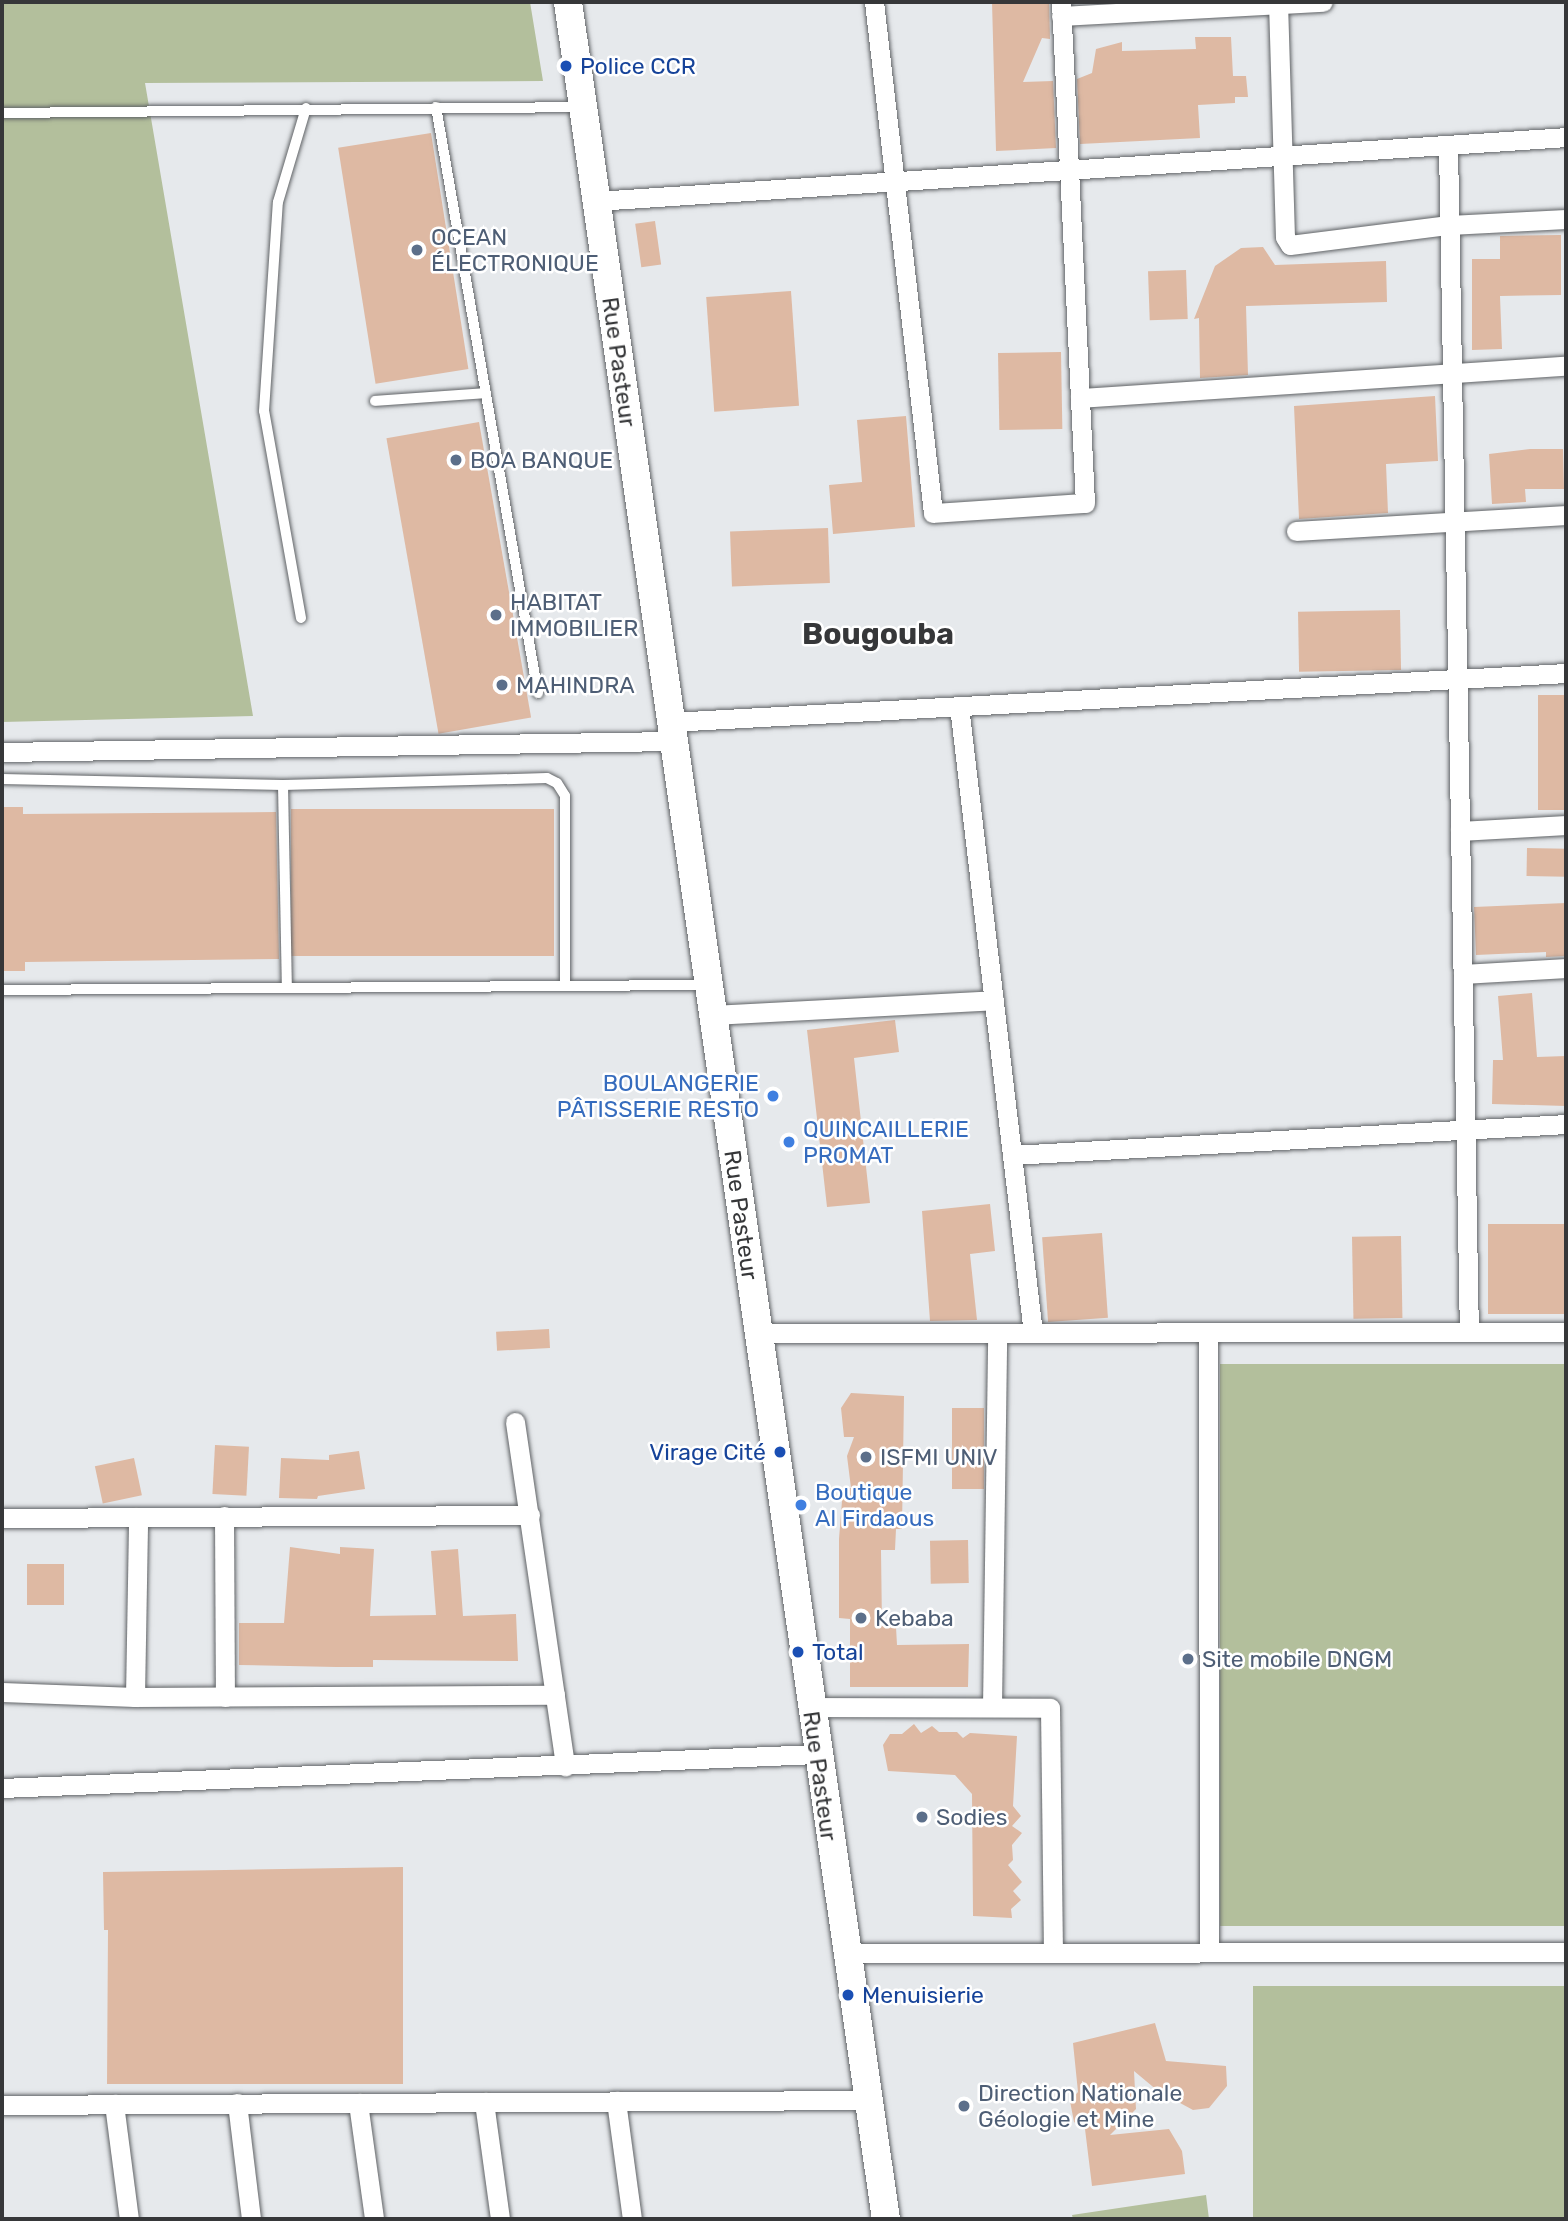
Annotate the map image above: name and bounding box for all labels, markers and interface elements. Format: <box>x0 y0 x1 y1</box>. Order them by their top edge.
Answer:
place label: Police CCR <box>580 52 696 80</box>
marker: Police CCR <box>558 58 574 74</box>
place label: OCEAN ÉLECTRONIQUE <box>431 223 599 277</box>
marker: OCEAN ÉLECTRONIQUE <box>409 242 425 258</box>
street label: Rue Pasteur <box>596 295 642 429</box>
place label: BOA BANQUE <box>470 446 614 474</box>
marker: BOA BANQUE <box>448 452 464 468</box>
place label: HABITAT IMMOBILIER <box>510 588 638 642</box>
marker: HABITAT IMMOBILIER <box>488 607 504 623</box>
district label: Bougouba <box>802 616 954 652</box>
place label: MAHINDRA <box>516 671 635 699</box>
marker: MAHINDRA <box>494 677 510 693</box>
place label: BOULANGERIE PÂTISSERIE RESTO <box>557 1069 759 1123</box>
marker: BOULANGERIE PÂTISSERIE RESTO <box>765 1088 781 1104</box>
place label: QUINCAILLERIE PROMAT <box>803 1115 969 1169</box>
marker: QUINCAILLERIE PROMAT <box>781 1134 797 1150</box>
street label: Rue Pasteur <box>718 1148 764 1282</box>
place label: Virage Cité <box>649 1438 766 1466</box>
place label: ISFMI UNIV <box>880 1443 998 1471</box>
marker: Virage Cité <box>772 1444 788 1460</box>
marker: ISFMI UNIV <box>858 1449 874 1465</box>
place label: Boutique Al Firdaous <box>815 1478 934 1532</box>
marker: Boutique Al Firdaous <box>793 1497 809 1513</box>
place label: Kebaba <box>875 1604 954 1632</box>
marker: Kebaba <box>853 1610 869 1626</box>
place label: Total <box>812 1638 863 1666</box>
marker: Total <box>790 1644 806 1660</box>
place label: Site mobile DNGM <box>1202 1645 1392 1673</box>
marker: Site mobile DNGM <box>1180 1651 1196 1667</box>
street label: Rue Pasteur <box>797 1709 843 1843</box>
place label: Sodies <box>936 1803 1007 1831</box>
marker: Sodies <box>914 1809 930 1825</box>
place label: Menuisierie <box>862 1981 984 2009</box>
marker: Menuisierie <box>840 1987 856 2003</box>
place label: Direction Nationale Géologie et Mine <box>978 2079 1182 2133</box>
marker: Direction Nationale Géologie et Mine <box>956 2098 972 2114</box>

